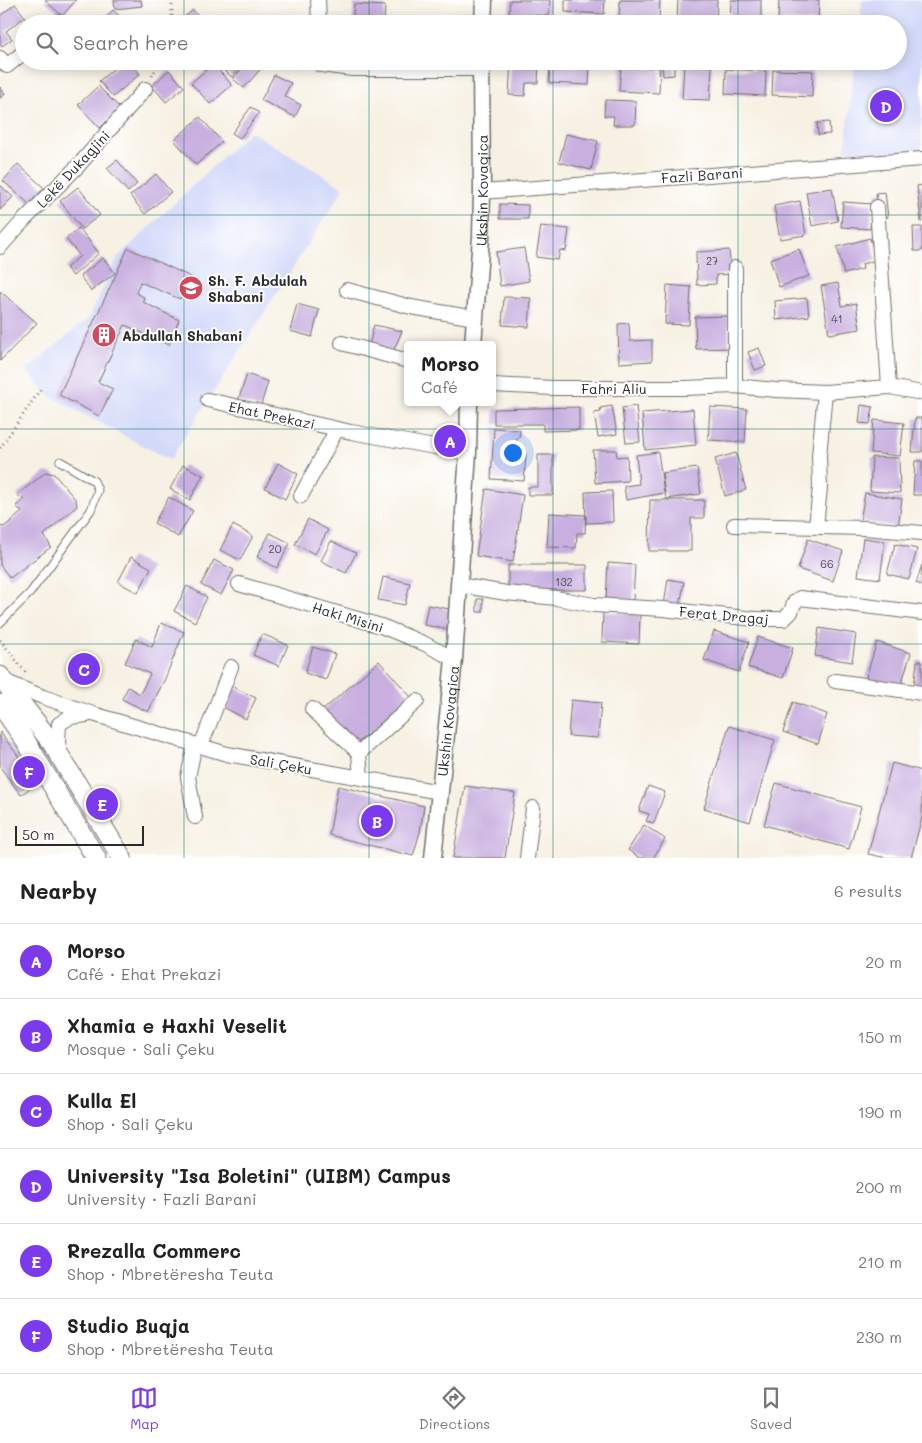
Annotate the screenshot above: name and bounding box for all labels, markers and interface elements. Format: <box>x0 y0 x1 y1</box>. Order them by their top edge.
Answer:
search box <box>15 15 907 70</box>
icon: search <box>33 29 61 57</box>
text: Search here <box>73 30 189 55</box>
pin: D <box>870 87 902 125</box>
street label: Lekë Dukagjini <box>32 126 114 212</box>
street label: Ukshin Kovaqica <box>471 135 492 247</box>
street label: Fazli Barani <box>661 163 743 187</box>
house number: 27 <box>706 253 718 268</box>
place label: Sh. F. Abdulah Shabani <box>208 271 307 306</box>
school or university icon: Sh. F. Abdulah Shabani <box>178 275 204 301</box>
house number: 41 <box>831 311 843 326</box>
building icon: Abdullah Shabani <box>91 322 117 348</box>
place label: Abdullah Shabani <box>122 326 243 345</box>
popup <box>404 341 496 406</box>
text: Morso <box>421 351 479 376</box>
text: Café <box>421 376 458 397</box>
street label: Fahri Aliu <box>581 379 647 398</box>
street label: Ehat Prekazi <box>227 397 317 433</box>
pin: A <box>434 422 466 460</box>
your location <box>500 440 526 466</box>
house number: 20 <box>269 541 282 556</box>
house number: 66 <box>820 556 834 571</box>
house number: 132 <box>555 574 573 589</box>
street label: Haki Misini <box>310 597 386 637</box>
street label: Ferat Dragaj <box>678 602 770 628</box>
pin: C <box>68 650 100 688</box>
street label: Ukshin Kovaqica <box>432 664 463 777</box>
street label: Sali Çeku <box>249 749 313 779</box>
pin: F <box>13 753 45 791</box>
pin: E <box>86 785 118 823</box>
pin: B <box>361 802 393 840</box>
scale bar <box>15 823 144 846</box>
text: 50 m <box>22 825 54 844</box>
text: Nearby <box>20 877 97 904</box>
text: 6 results <box>834 880 902 901</box>
text: Morso <box>67 938 125 963</box>
text: A <box>30 951 42 972</box>
text: 20 m <box>865 951 902 972</box>
text: Café · Ehat Prekazi <box>67 963 221 984</box>
text: Xhamia e Haxhi Veselit <box>67 1013 287 1038</box>
text: B <box>31 1026 41 1047</box>
text: 150 m <box>858 1026 902 1047</box>
text: Mosque · Sali Çeku <box>67 1038 215 1059</box>
text: Kulla El <box>67 1088 136 1113</box>
text: C <box>30 1101 42 1122</box>
text: 190 m <box>858 1101 902 1122</box>
text: Shop · Sali Çeku <box>67 1113 193 1134</box>
text: University "Isa Boletini" (UIBM) Campus <box>67 1163 451 1188</box>
text: D <box>30 1176 42 1197</box>
text: 200 m <box>855 1176 902 1197</box>
text: University · Fazli Barani <box>67 1188 257 1209</box>
text: Rrezalla Commerc <box>67 1238 241 1263</box>
text: E <box>31 1251 41 1272</box>
text: 210 m <box>858 1251 902 1272</box>
text: Shop · Mbretëresha Teuta <box>67 1263 274 1284</box>
text: Studio Buqja <box>67 1313 190 1338</box>
text: F <box>31 1326 41 1347</box>
text: 230 m <box>856 1326 902 1347</box>
text: Shop · Mbretëresha Teuta <box>67 1338 274 1359</box>
tab: Map <box>130 1384 159 1433</box>
tab: Directions <box>419 1384 490 1433</box>
tab: Saved <box>750 1384 792 1433</box>

